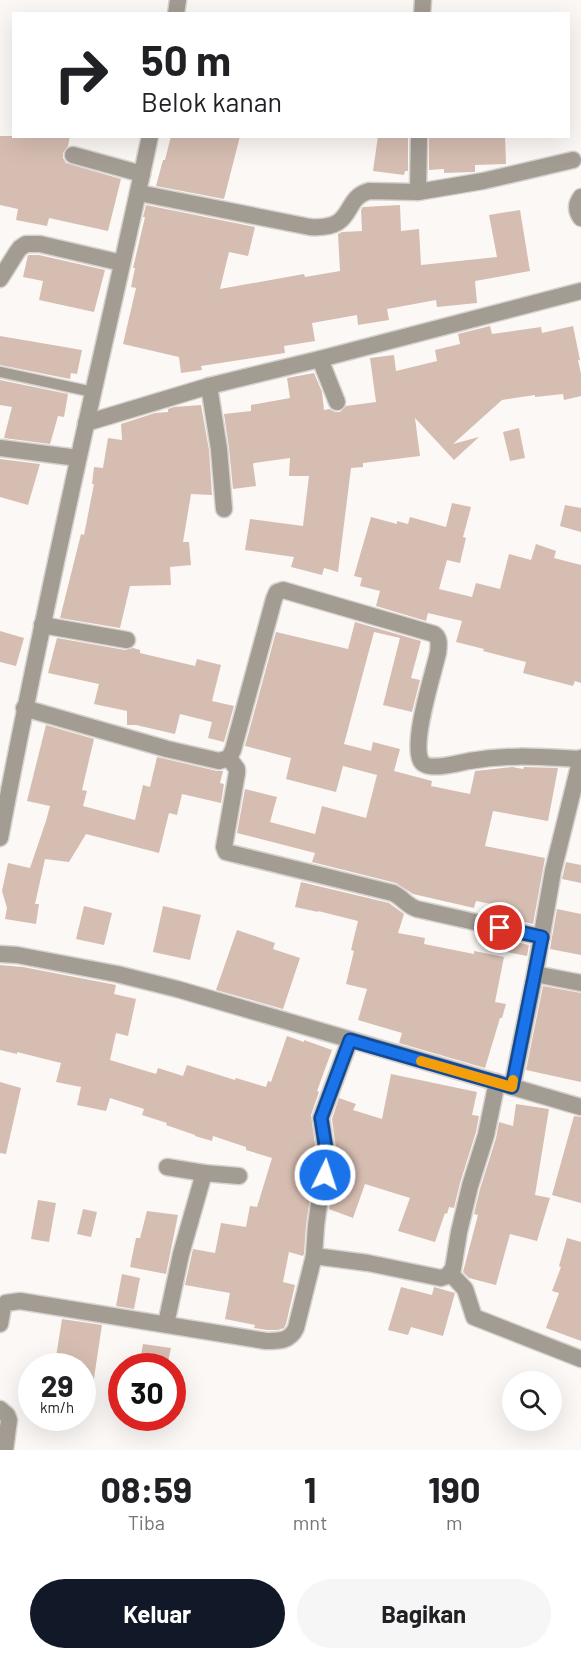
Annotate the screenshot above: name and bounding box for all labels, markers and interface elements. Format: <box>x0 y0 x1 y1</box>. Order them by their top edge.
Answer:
text: 50 m <box>141 34 231 84</box>
icon: right <box>42 36 120 114</box>
text: Belok kanan <box>141 85 282 117</box>
pin <box>474 902 525 953</box>
icon: arrive <box>483 911 516 944</box>
position arrow <box>293 1143 357 1207</box>
speed limit sign: 30 <box>108 1353 186 1431</box>
text: 29 <box>41 1367 73 1403</box>
map controls <box>502 1371 562 1431</box>
button: search <box>502 1371 562 1431</box>
text: km/h <box>40 1398 74 1416</box>
text: 08:59 <box>101 1467 192 1510</box>
text: 1 <box>304 1467 316 1510</box>
text: 190 <box>428 1467 480 1510</box>
text: Tiba <box>128 1510 165 1534</box>
text: mnt <box>293 1510 327 1534</box>
text: m <box>446 1510 462 1534</box>
button: Keluar <box>30 1579 285 1648</box>
button: Bagikan <box>297 1579 551 1648</box>

